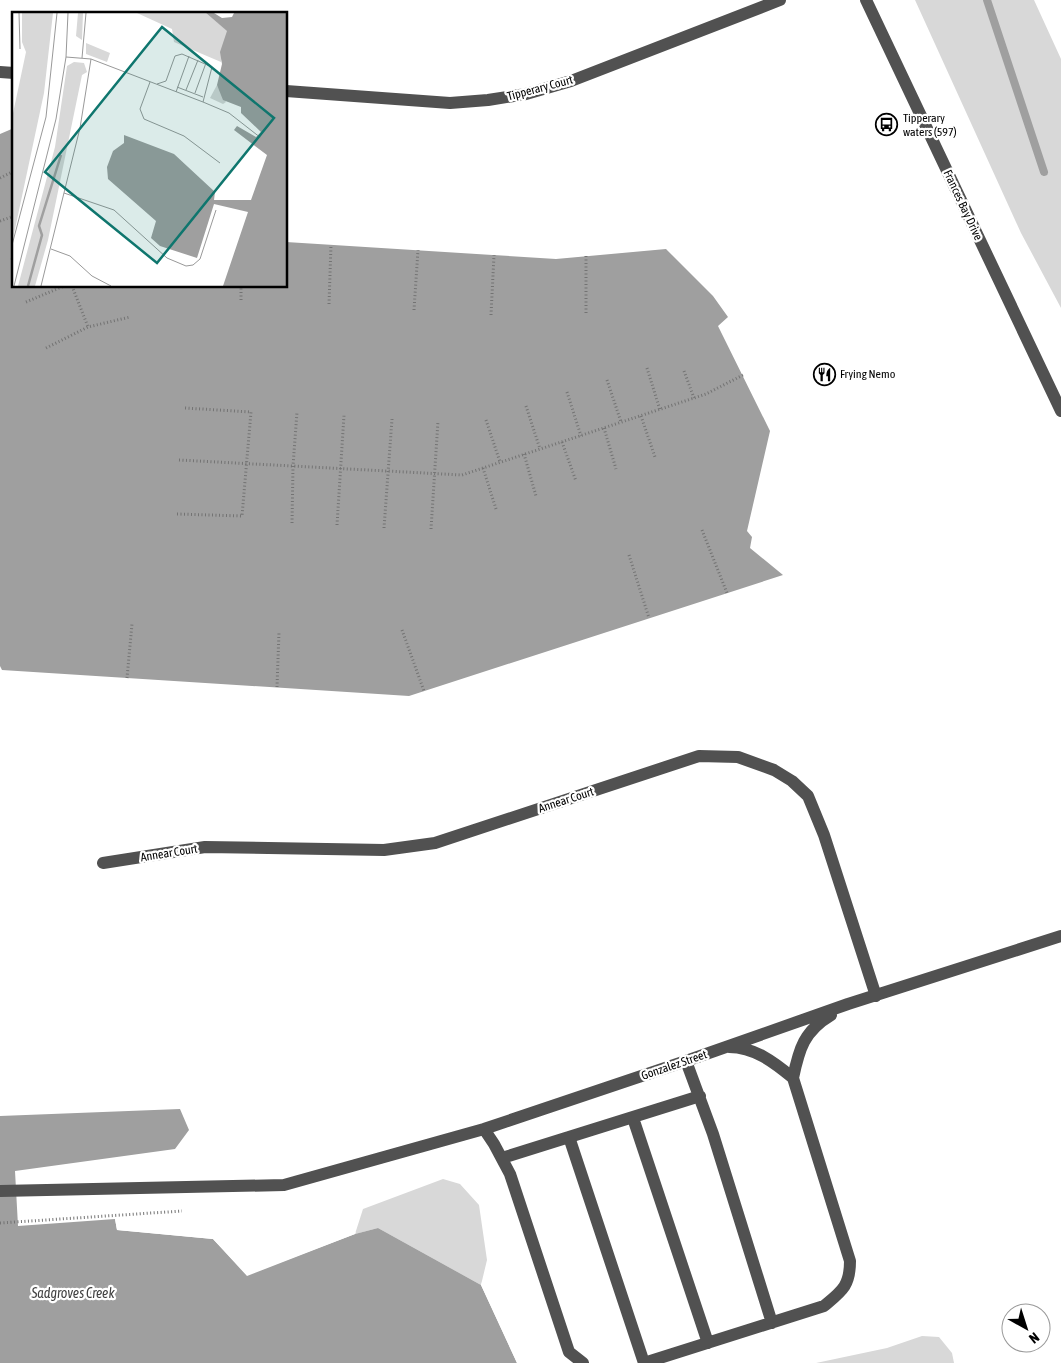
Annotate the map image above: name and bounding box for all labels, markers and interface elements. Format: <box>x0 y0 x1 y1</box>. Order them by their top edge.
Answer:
inset map <box>12 12 288 288</box>
street label: Tipperary Court <box>506 72 575 103</box>
place label: Tipperary waters (597) <box>903 111 957 139</box>
bus stop icon: Tipperary waters (597) <box>875 113 899 137</box>
street label: Frances Bay Drive <box>941 168 985 242</box>
restaurant icon: Frying Nemo <box>812 362 836 386</box>
place label: Frying Nemo <box>840 367 896 381</box>
street label: Annear Court <box>537 784 596 816</box>
street label: Annear Court <box>140 842 199 864</box>
street label: Gonzalez Street <box>639 1047 709 1083</box>
water label: Sadgroves Creek <box>30 1285 115 1301</box>
north arrow <box>1001 1303 1051 1353</box>
text: N <box>1026 1329 1042 1347</box>

